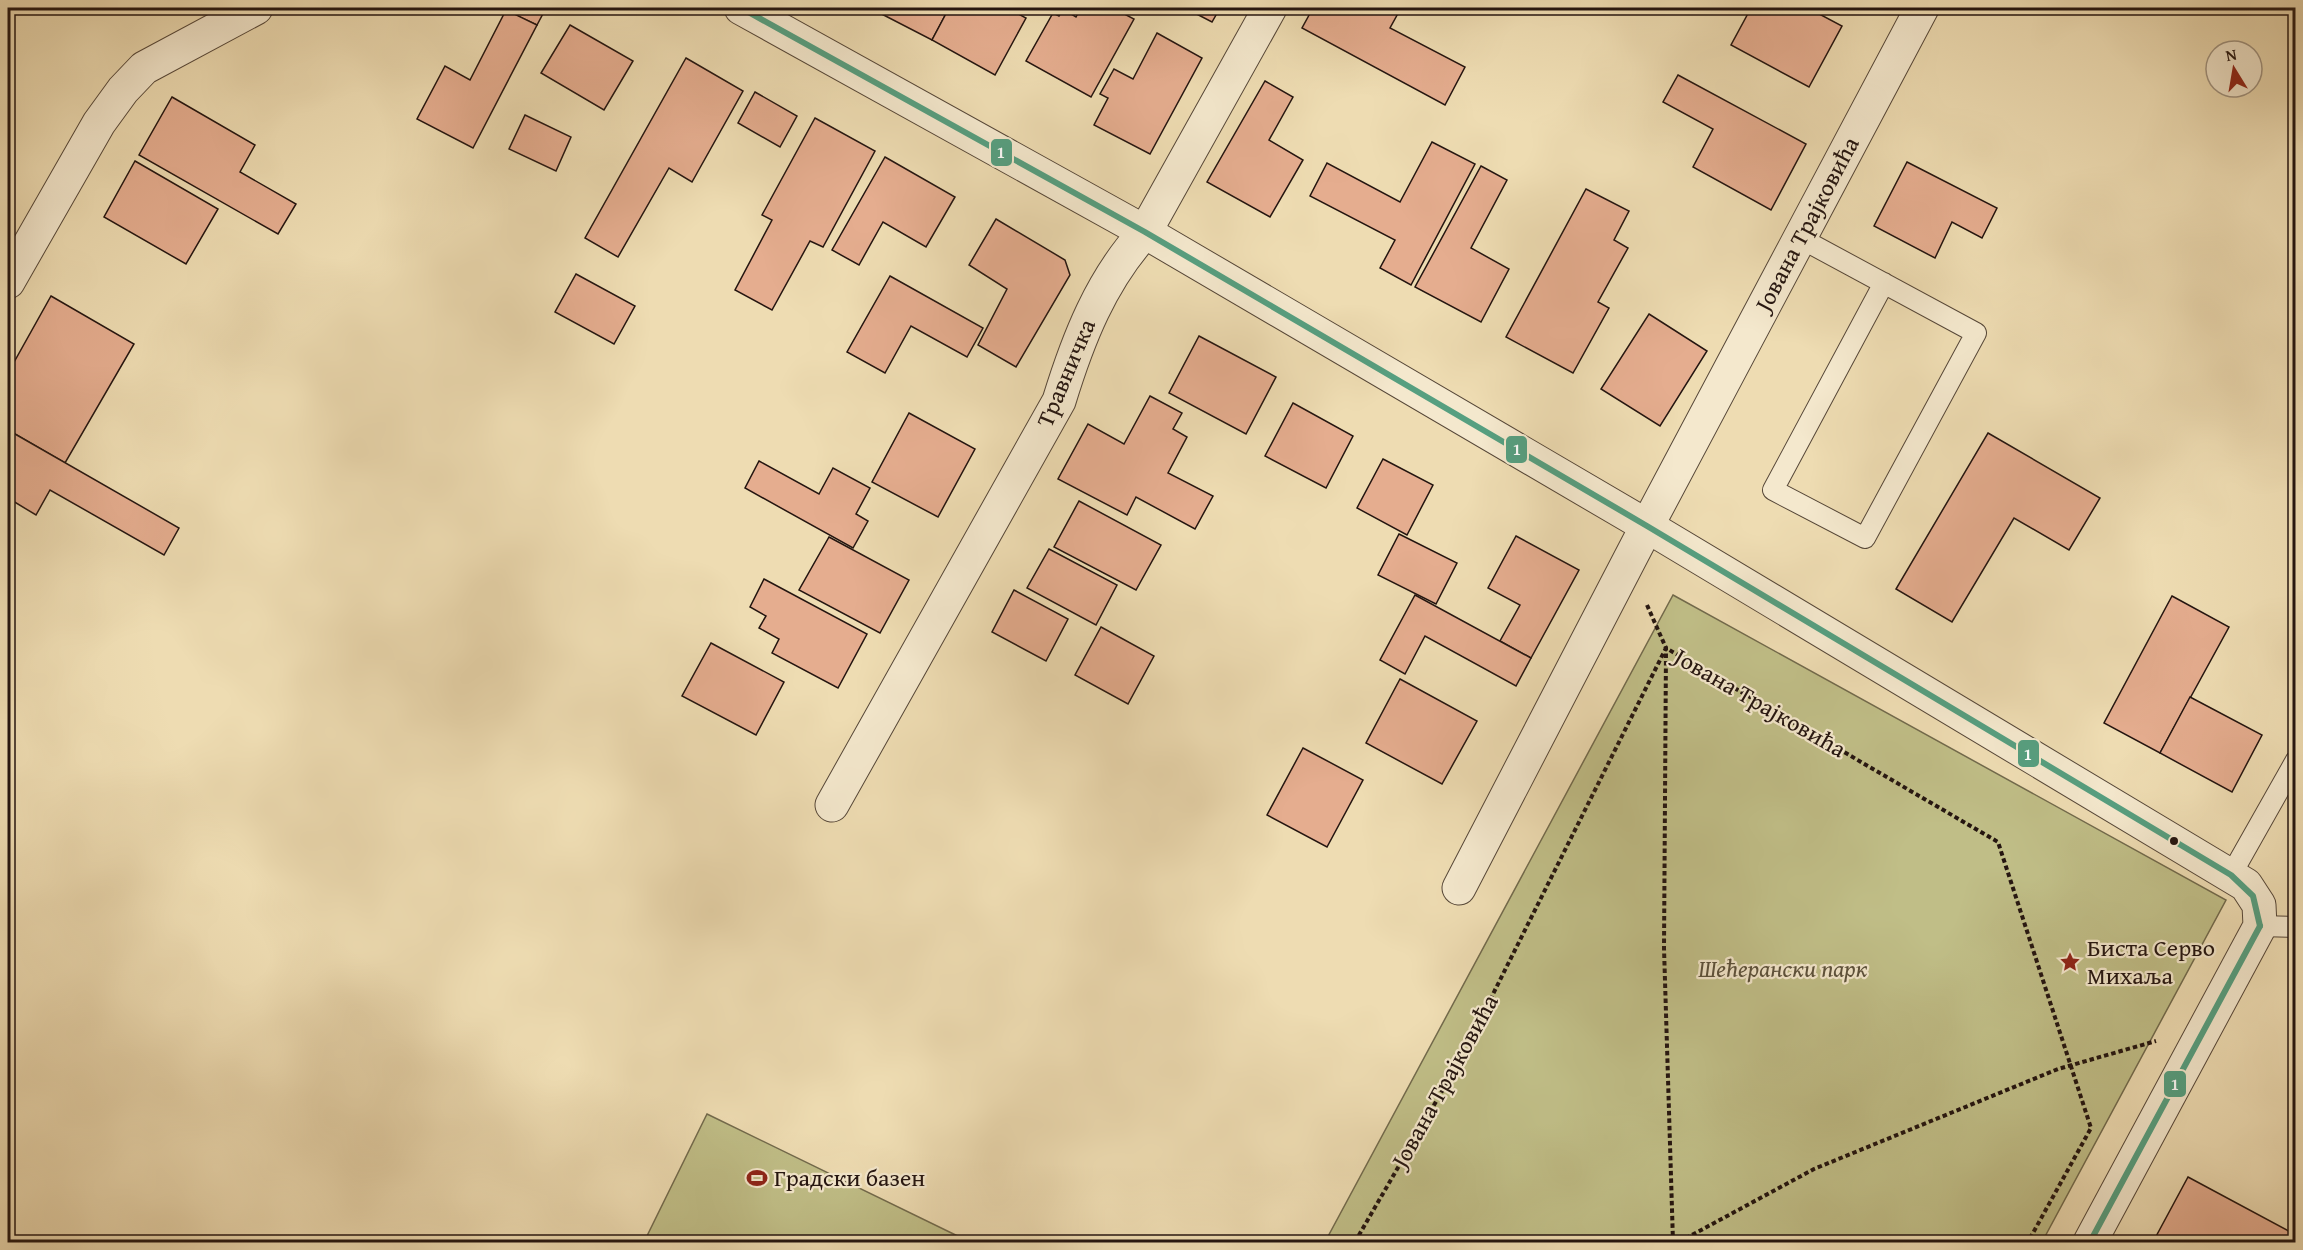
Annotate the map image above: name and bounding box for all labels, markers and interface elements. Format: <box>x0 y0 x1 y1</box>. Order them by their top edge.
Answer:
north arrow <box>2204 39 2264 99</box>
text: N <box>2224 41 2239 67</box>
street label: Јована Трајковића <box>1744 130 1868 320</box>
line badge: 1 <box>990 138 1013 167</box>
text: 1 <box>997 140 1005 164</box>
street label: Травничка <box>1027 313 1104 432</box>
line badge: 1 <box>1505 435 1528 464</box>
text: 1 <box>1513 437 1521 461</box>
street label: Јована Трајковића <box>1665 638 1853 766</box>
line badge: 1 <box>2017 739 2040 768</box>
text: 1 <box>2024 742 2032 766</box>
unlabelled marker <box>2168 835 2180 847</box>
place label: Биста Серво Михаља <box>2087 930 2215 993</box>
place icon: Биста Серво Михаља <box>2058 950 2082 974</box>
park label: Шећерански парк <box>1698 951 1868 986</box>
street label: Јована Трајковића <box>1381 987 1507 1177</box>
line badge: 1 <box>2163 1070 2187 1098</box>
text: 1 <box>2171 1072 2179 1096</box>
place label: Градски базен <box>774 1160 925 1195</box>
sports icon: Градски базен <box>745 1166 769 1190</box>

